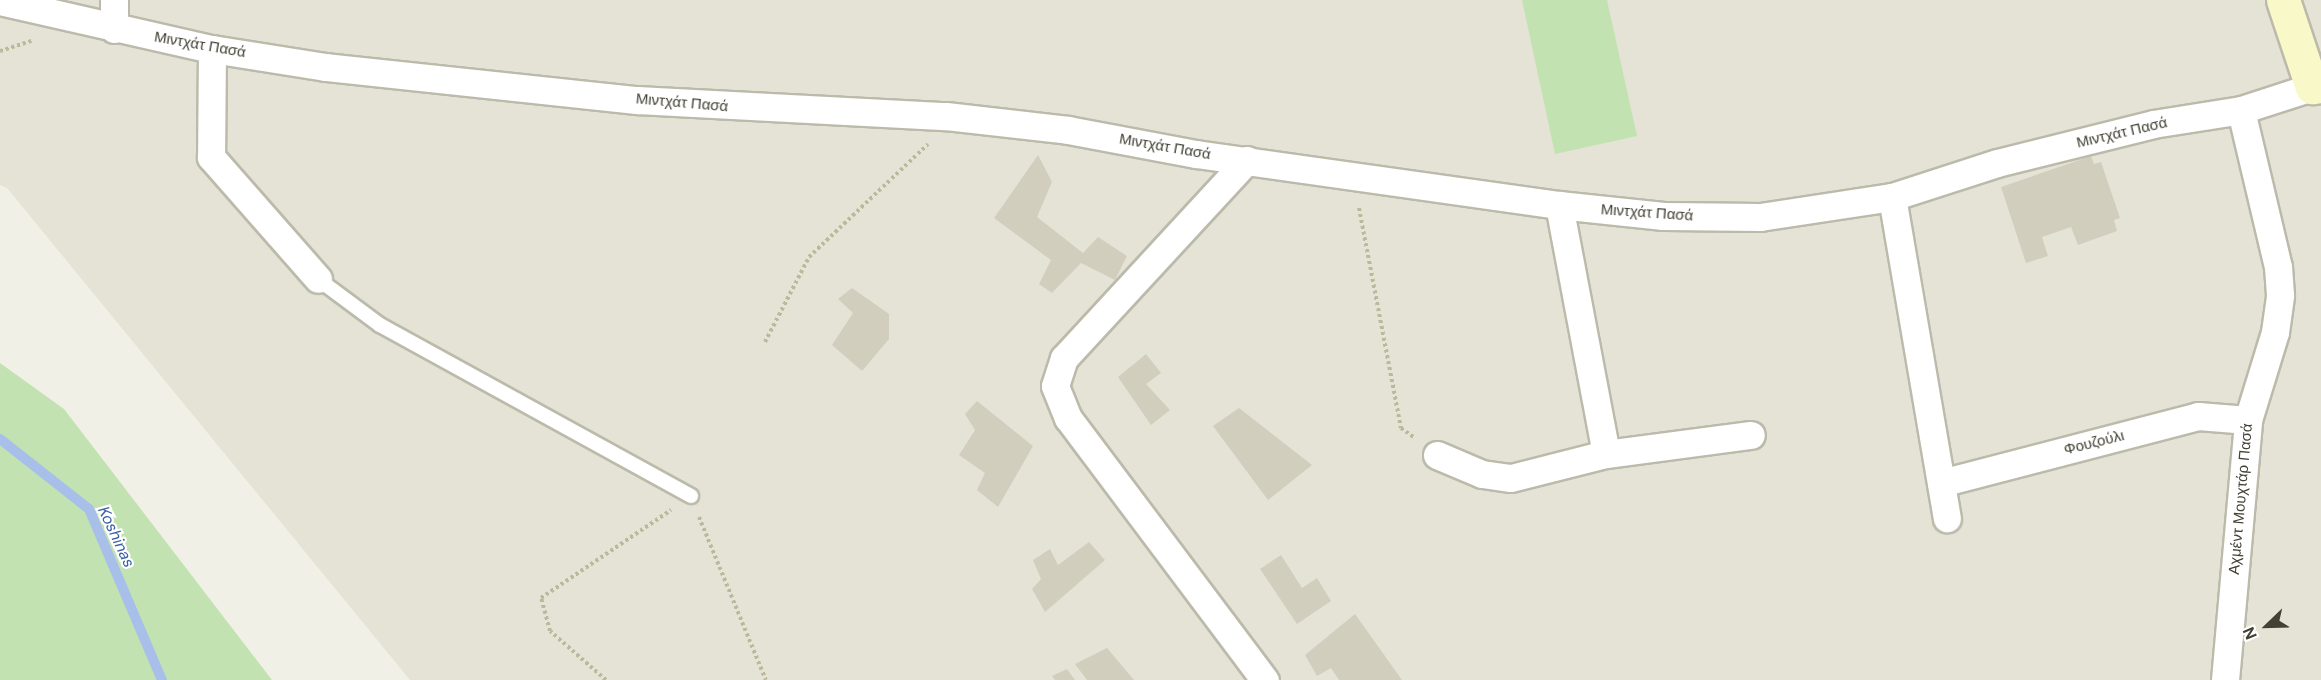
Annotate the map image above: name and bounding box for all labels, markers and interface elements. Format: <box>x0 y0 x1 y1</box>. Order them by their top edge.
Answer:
street label: Μιντχάτ Πασά <box>153 28 247 62</box>
street label: Μιντχάτ Πασά <box>635 90 729 116</box>
street label: Μιντχάτ Πασά <box>2075 114 2169 152</box>
street label: Μιντχάτ Πασά <box>1118 130 1212 164</box>
street label: Μιντχάτ Πασά <box>1600 201 1694 225</box>
street label: Αχμέντ Μουχτάρ Πασά <box>2225 423 2257 575</box>
street label: Φουζούλι <box>2062 427 2126 459</box>
water label: Koshinas <box>93 503 139 571</box>
north arrow <box>2237 596 2297 656</box>
text: N <box>2238 624 2262 643</box>

